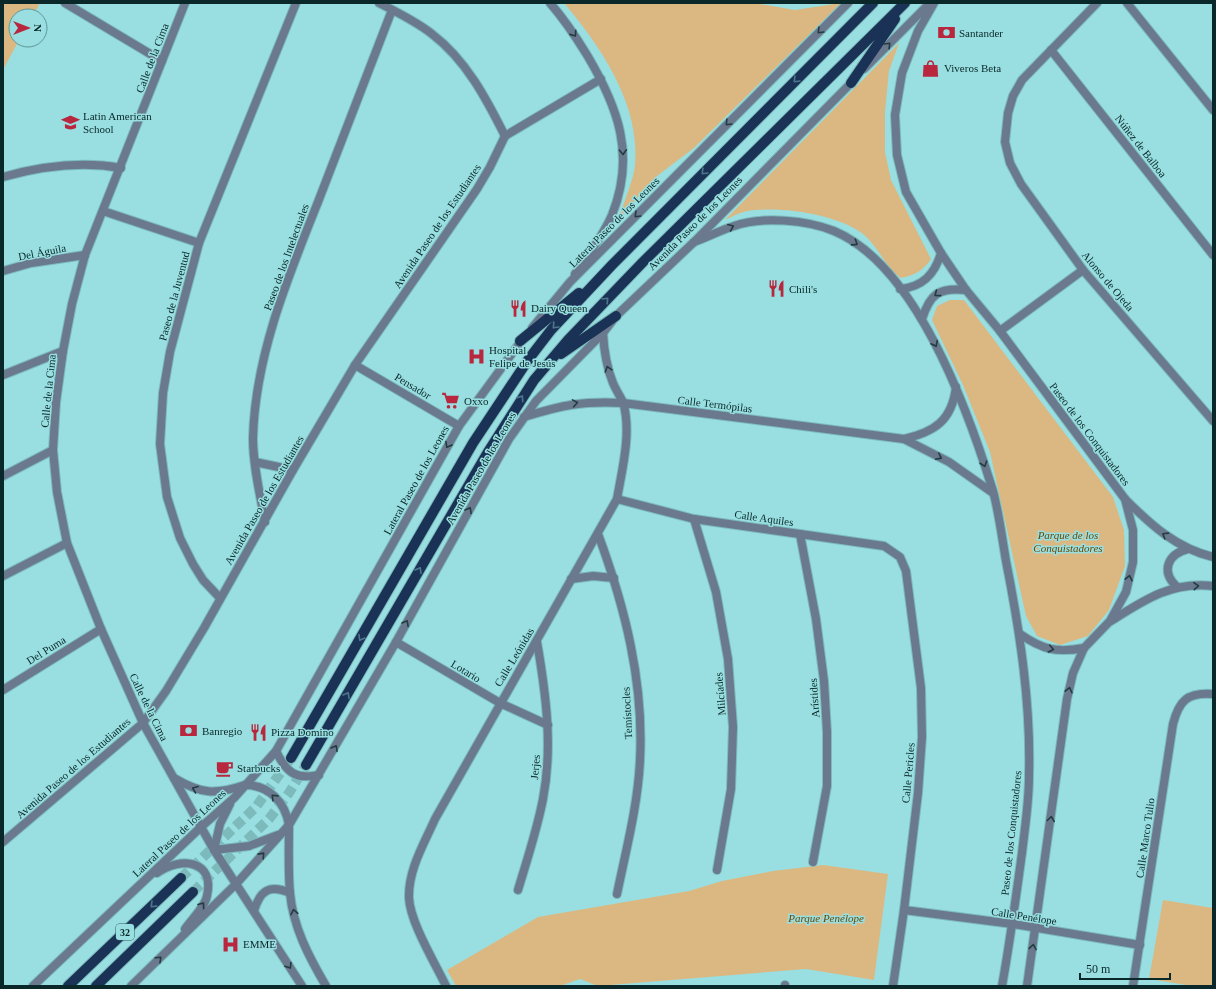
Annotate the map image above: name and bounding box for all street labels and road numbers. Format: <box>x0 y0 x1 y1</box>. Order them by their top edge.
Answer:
street label: Calle de la Cima <box>133 21 171 95</box>
street label: Núñez de Balboa <box>1113 112 1169 180</box>
street label: Avenida Paseo de los Estudiantes <box>391 162 483 290</box>
street label: Avenida Paseo de los Leones <box>645 173 745 273</box>
street label: Lateral Paseo de los Leones <box>566 174 662 270</box>
street label: Paseo de los Intelectuales <box>261 202 311 312</box>
street label: Del Águila <box>17 241 67 263</box>
street label: Alonso de Ojeda <box>1080 249 1136 313</box>
street label: Paseo de la Juventud <box>156 250 192 342</box>
street label: Calle de la Cima <box>38 354 58 428</box>
street label: Pensador <box>393 370 434 402</box>
street label: Paseo de los Conquistadores <box>1047 380 1133 488</box>
street label: Calle Termópilas <box>677 393 753 415</box>
street label: Avenida Paseo de los Leones <box>444 410 518 526</box>
street label: Lateral Paseo de los Leones <box>381 423 451 537</box>
street label: Avenida Paseo de los Estudiantes <box>222 433 306 567</box>
street label: Calle Aquiles <box>734 508 794 528</box>
street label: Calle Leónidas <box>492 625 536 689</box>
street label: Del Puma <box>24 633 68 667</box>
street label: Lotario <box>449 658 483 685</box>
street label: Calle de la Cima <box>127 671 171 743</box>
street label: Milcíades <box>712 672 728 716</box>
street label: Arístides <box>807 678 821 718</box>
street label: Temístocles <box>620 687 634 739</box>
street label: Avenida Paseo de los Estudiantes <box>14 715 132 821</box>
street label: Calle Pericles <box>899 742 917 804</box>
street label: Jerjes <box>528 754 542 780</box>
street label: Paseo de los Conquistadores <box>998 770 1024 896</box>
street label: Lateral Paseo de los Leones <box>130 787 228 879</box>
street label: Calle Marco Tulio <box>1133 797 1157 879</box>
street label: Calle Penélope <box>990 905 1058 927</box>
road number: 32 <box>116 924 134 940</box>

